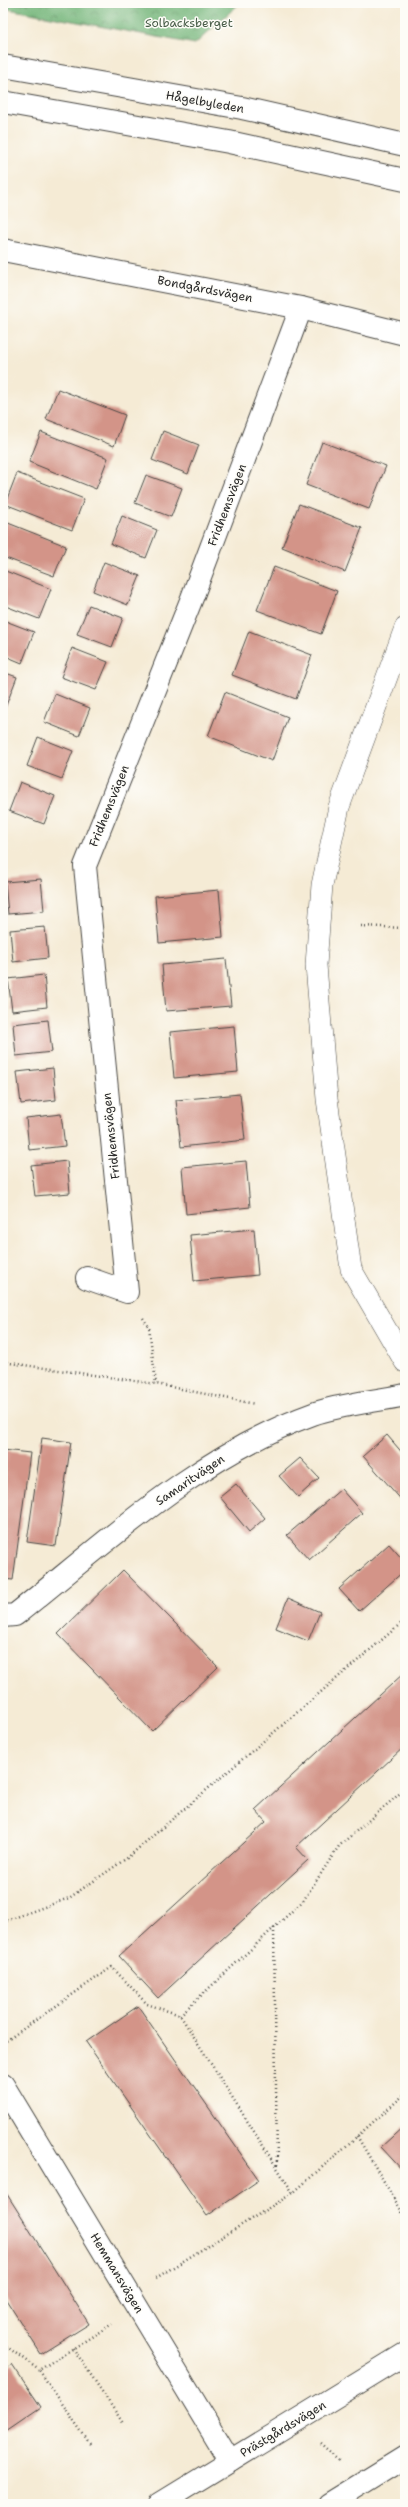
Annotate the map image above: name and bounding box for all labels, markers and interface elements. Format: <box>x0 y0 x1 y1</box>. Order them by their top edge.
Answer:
park label: Solbacksberget <box>145 15 233 31</box>
street label: Hågelbyleden <box>165 87 245 117</box>
street label: Bondgårdsvägen <box>156 272 254 306</box>
street label: Fridhemsvägen <box>204 462 250 548</box>
street label: Fridhemsvägen <box>85 763 133 849</box>
street label: Fridhemsvägen <box>98 1092 124 1180</box>
street label: Samaritvägen <box>152 1451 228 1509</box>
street label: Hemmansvägen <box>87 2230 147 2316</box>
street label: Prästgårdsvägen <box>237 2397 329 2461</box>

